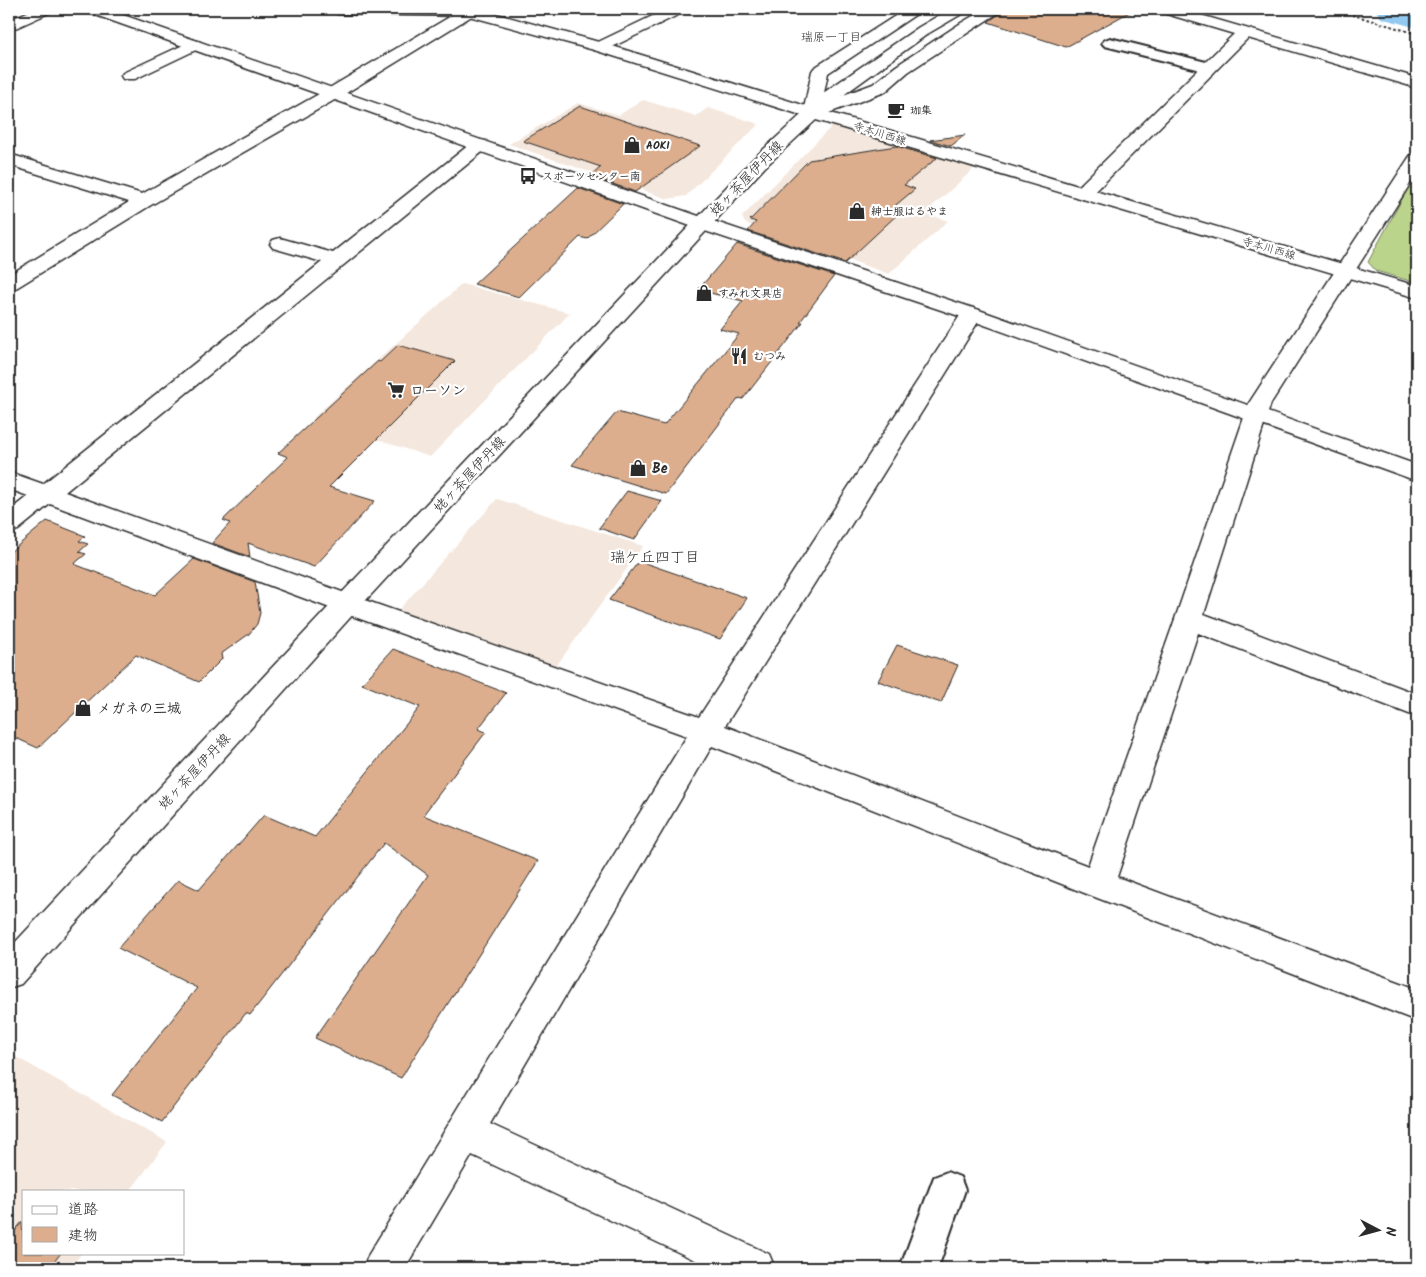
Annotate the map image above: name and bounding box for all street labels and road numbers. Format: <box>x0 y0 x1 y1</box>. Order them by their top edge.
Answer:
street label: 寺本川西線 <box>851 117 909 151</box>
street label: 姥ヶ茶屋伊丹線 <box>705 136 789 222</box>
street label: 寺本川西線 <box>1240 233 1298 265</box>
street label: 姥ヶ茶屋伊丹線 <box>428 431 511 518</box>
street label: 姥ヶ茶屋伊丹線 <box>153 728 236 815</box>

